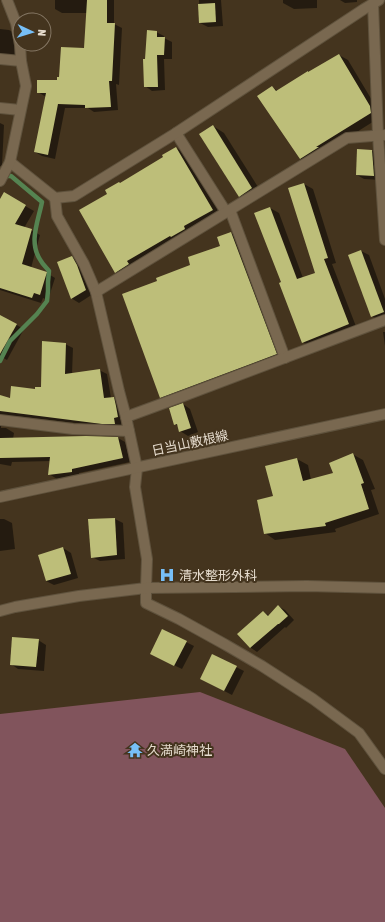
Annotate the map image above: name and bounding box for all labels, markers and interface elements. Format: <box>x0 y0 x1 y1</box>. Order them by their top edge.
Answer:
north arrow <box>12 12 52 52</box>
text: N <box>36 29 48 36</box>
street label: 日当山敷根線 <box>150 428 230 458</box>
hospital icon: 清水整形外科 <box>158 566 176 584</box>
place label: 清水整形外科 <box>179 568 257 583</box>
temple icon: 久満崎神社 <box>126 741 144 759</box>
place label: 久満崎神社 <box>147 743 212 758</box>

